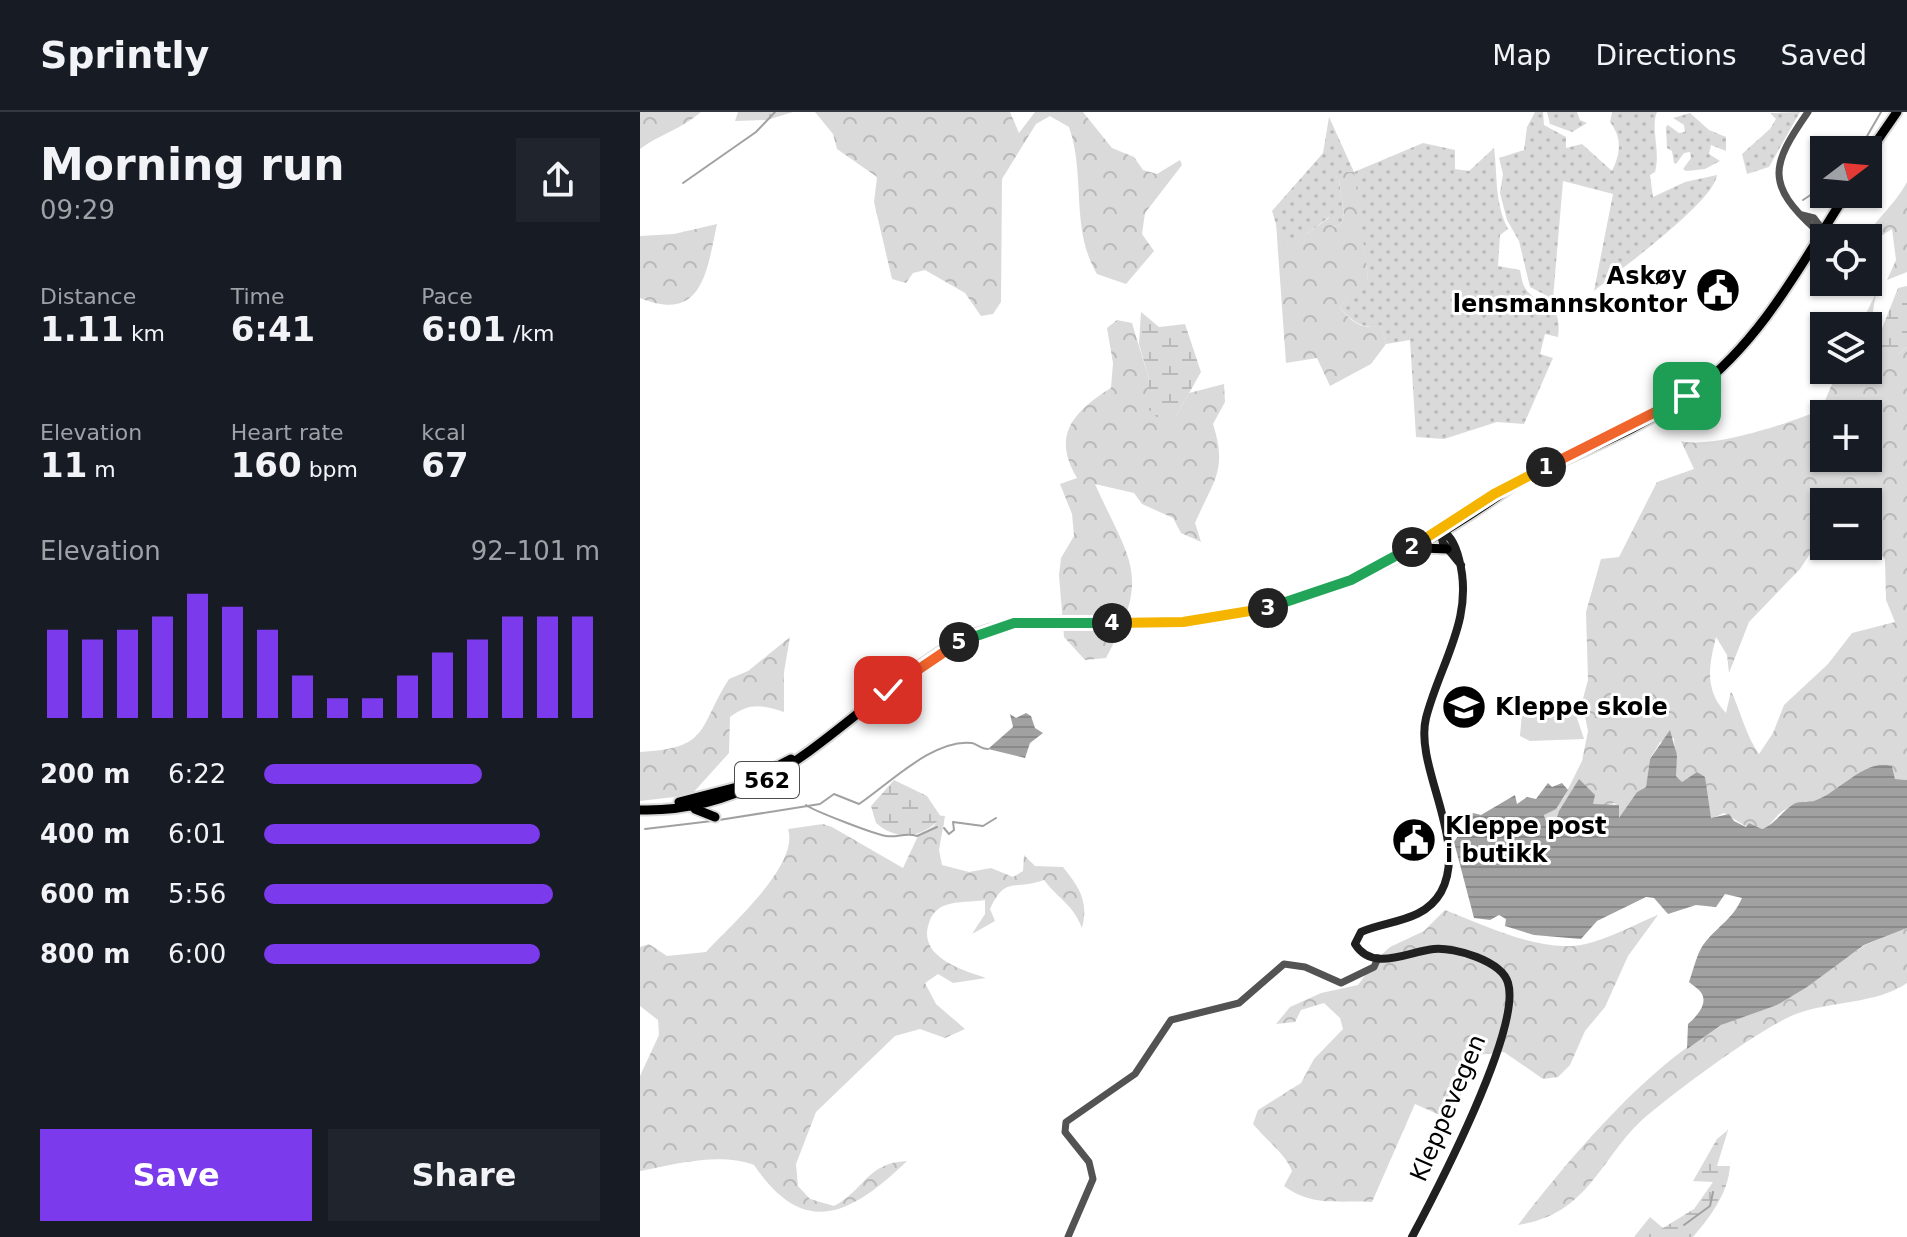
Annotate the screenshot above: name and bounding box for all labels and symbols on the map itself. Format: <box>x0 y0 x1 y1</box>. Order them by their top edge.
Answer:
north arrow <box>1810 136 1882 208</box>
place label: Askøy lensmannskontor <box>1453 262 1687 318</box>
public building icon: Askøy lensmannskontor <box>1694 266 1742 314</box>
pin <box>1653 362 1721 430</box>
pin: 1 <box>1526 447 1566 487</box>
pin: 2 <box>1392 527 1432 567</box>
pin: 3 <box>1248 588 1288 628</box>
pin: 4 <box>1092 603 1132 643</box>
pin: 5 <box>939 622 979 662</box>
pin <box>854 656 922 724</box>
school or university icon: Kleppe skole <box>1440 683 1488 731</box>
place label: Kleppe skole <box>1495 693 1668 721</box>
road number: 562 <box>735 762 799 798</box>
place label: Kleppe post i butikk <box>1445 812 1607 868</box>
public building icon: Kleppe post i butikk <box>1390 816 1438 864</box>
street label: Kleppevegen <box>1405 1030 1491 1186</box>

